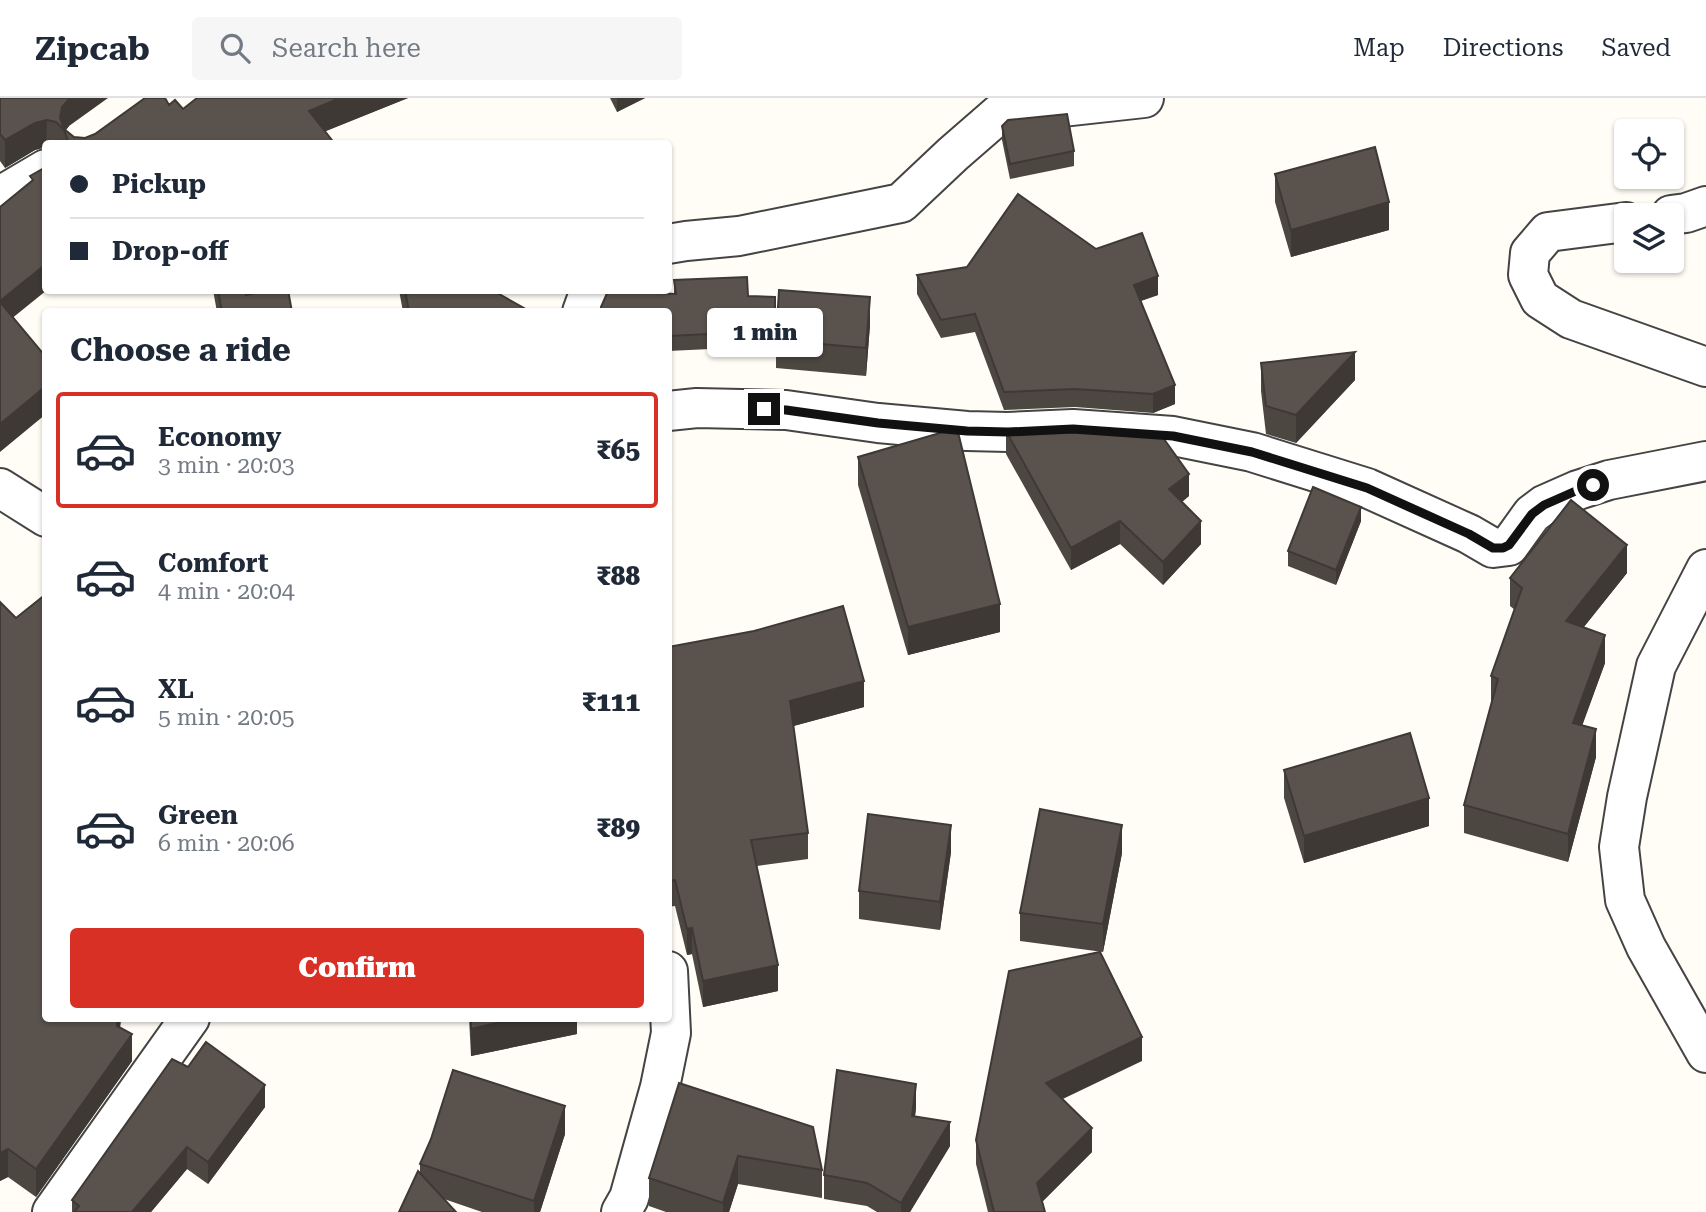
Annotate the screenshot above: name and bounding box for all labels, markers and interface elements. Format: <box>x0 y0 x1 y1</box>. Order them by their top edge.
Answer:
search box <box>192 17 682 80</box>
text: Zipcab <box>35 29 150 68</box>
icon: search <box>216 29 254 67</box>
text: Search here <box>272 33 421 63</box>
text: Map <box>1353 34 1405 62</box>
text: Directions <box>1443 34 1563 62</box>
text: Saved <box>1601 34 1671 62</box>
map controls <box>1614 119 1684 273</box>
button: locate <box>1614 119 1684 189</box>
text: Pickup <box>112 169 206 199</box>
button: layers <box>1614 203 1684 273</box>
text: Drop-off <box>112 236 228 266</box>
callout: 1 min <box>706 308 822 356</box>
text: 1 min <box>733 319 797 346</box>
text: Choose a ride <box>70 331 291 369</box>
route end <box>748 393 780 425</box>
icon: car <box>74 419 137 482</box>
text: Economy <box>158 422 281 452</box>
text: ₹65 <box>596 435 640 465</box>
text: 3 min · 20:03 <box>158 452 295 479</box>
route start <box>1577 469 1609 501</box>
icon: car <box>74 545 137 608</box>
text: Comfort <box>158 548 268 578</box>
text: ₹88 <box>596 561 640 591</box>
text: 4 min · 20:04 <box>158 578 295 605</box>
icon: car <box>74 671 137 734</box>
text: XL <box>158 674 194 704</box>
text: ₹111 <box>582 687 640 717</box>
text: 5 min · 20:05 <box>158 704 295 731</box>
icon: car <box>74 797 137 860</box>
text: Green <box>158 800 238 830</box>
text: ₹89 <box>596 813 640 843</box>
text: 6 min · 20:06 <box>158 830 295 857</box>
button: Confirm <box>70 928 644 1008</box>

